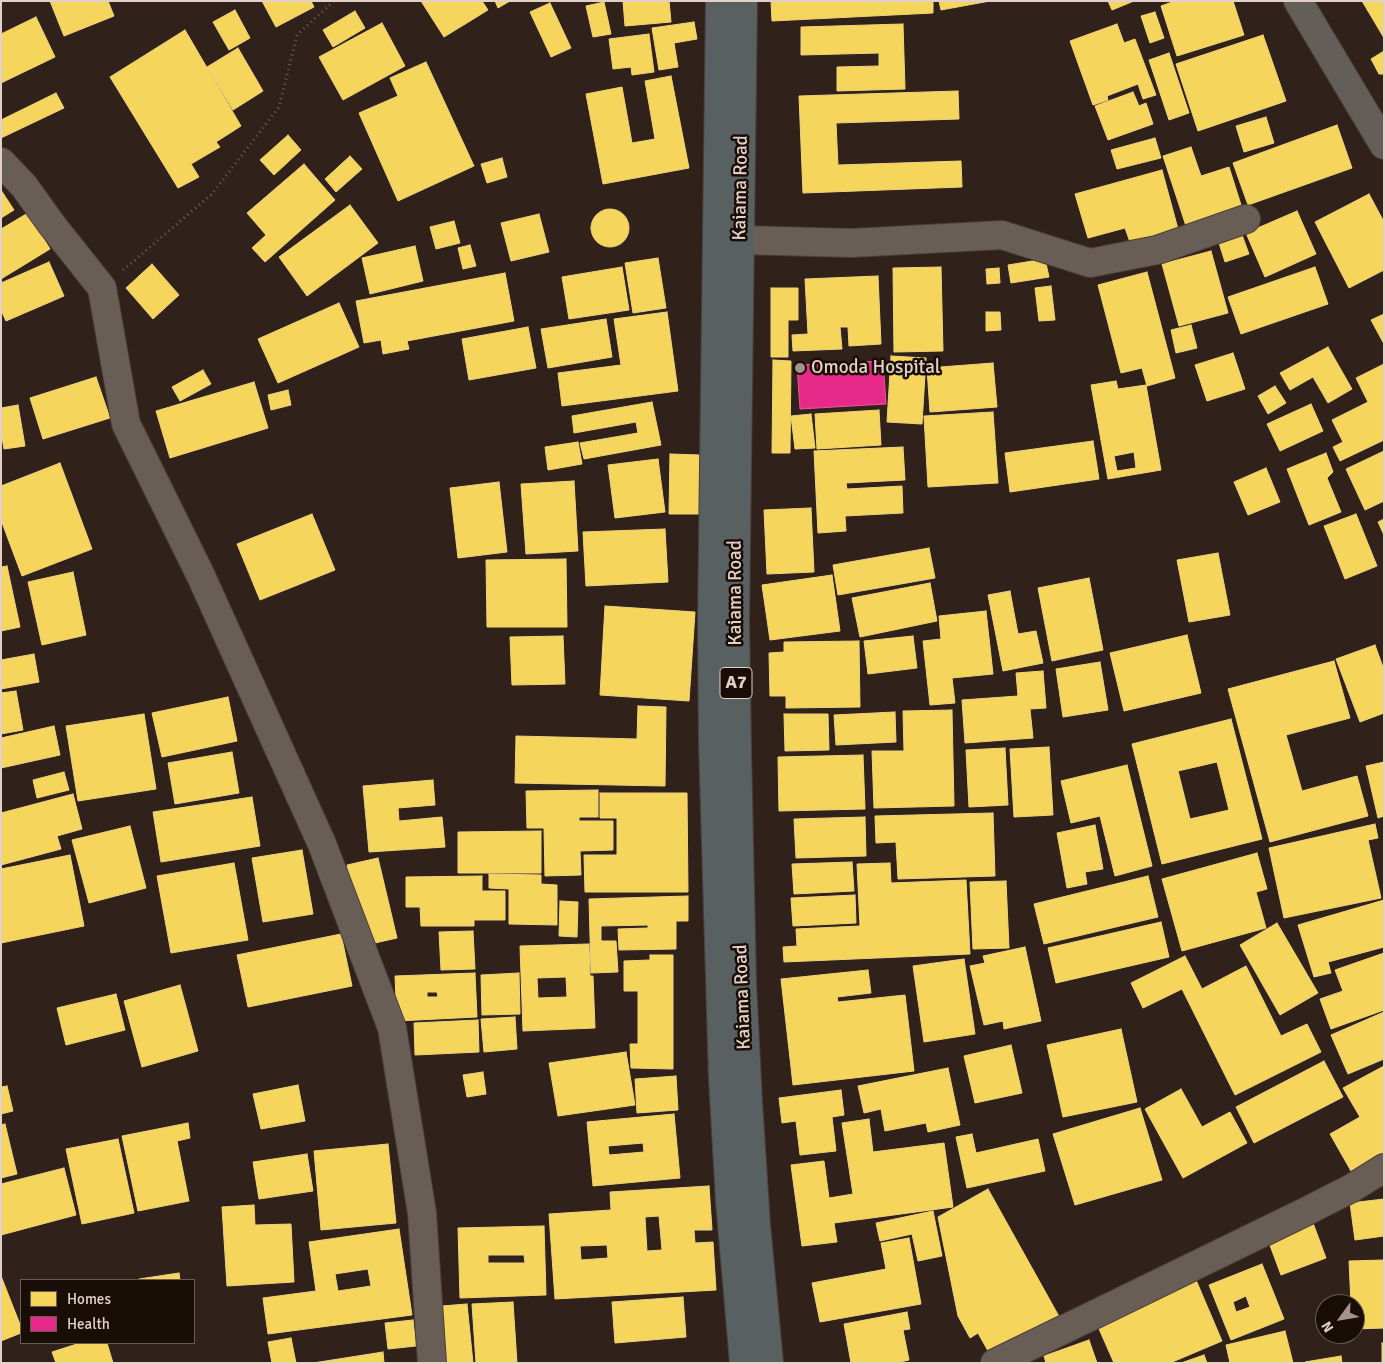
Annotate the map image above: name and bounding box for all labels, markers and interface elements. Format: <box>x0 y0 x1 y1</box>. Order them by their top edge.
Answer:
street label: Kaiama Road <box>729 135 753 241</box>
place label: Omoda Hospital <box>811 357 940 379</box>
marker: Omoda Hospital <box>793 361 807 375</box>
street label: Kaiama Road <box>725 540 747 646</box>
road number: A7 <box>720 668 752 698</box>
street label: Kaiama Road <box>730 944 756 1050</box>
legend <box>20 1279 195 1344</box>
text: Homes <box>67 1290 111 1308</box>
north arrow <box>1315 1294 1365 1344</box>
text: Health <box>67 1315 110 1333</box>
text: N <box>1318 1318 1337 1335</box>

